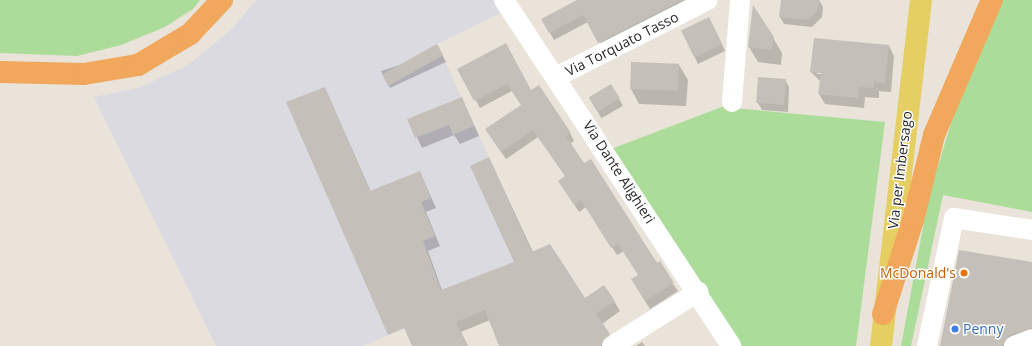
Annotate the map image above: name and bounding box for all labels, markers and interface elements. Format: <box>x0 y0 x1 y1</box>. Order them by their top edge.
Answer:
street label: Via Torquato Tasso <box>563 8 681 80</box>
street label: Via per Imbersago <box>884 110 916 230</box>
street label: Via Dante Alighieri <box>580 117 658 227</box>
place label: McDonald's <box>880 265 956 281</box>
marker: McDonald's <box>959 268 969 278</box>
place label: Penny <box>963 321 1003 337</box>
marker: Penny <box>950 324 960 334</box>

